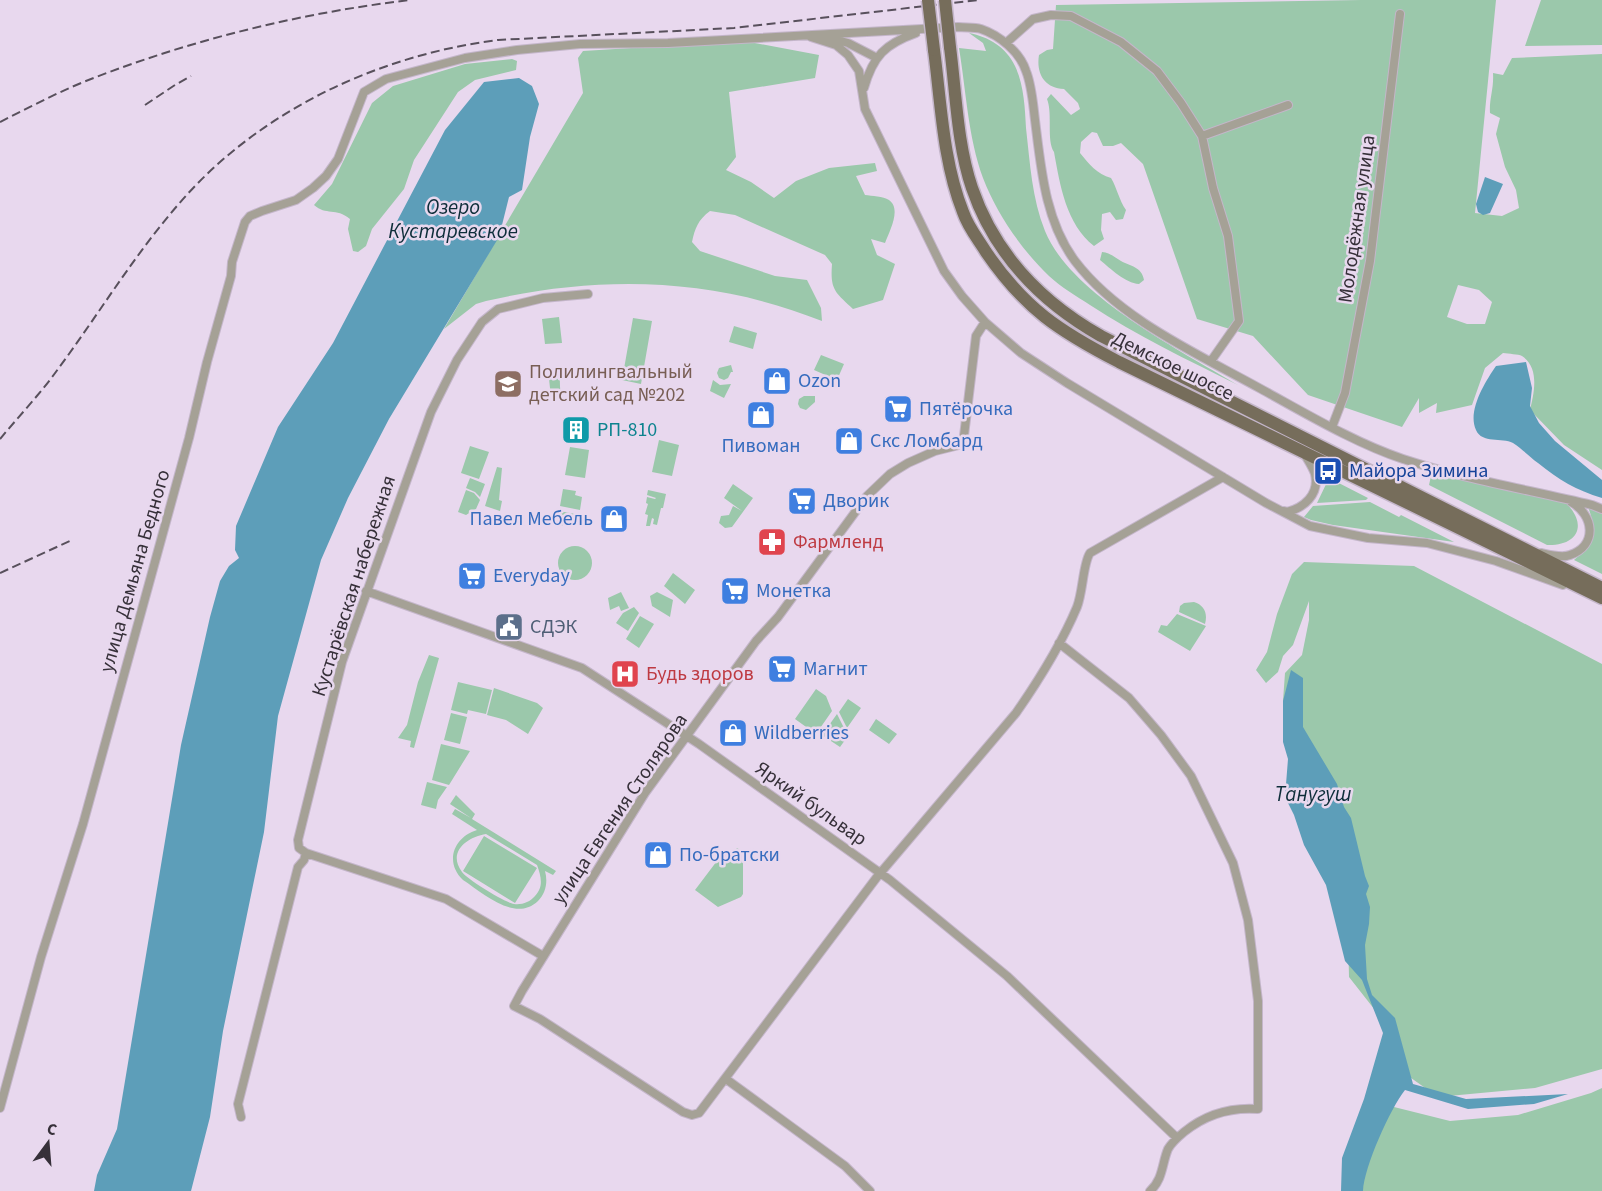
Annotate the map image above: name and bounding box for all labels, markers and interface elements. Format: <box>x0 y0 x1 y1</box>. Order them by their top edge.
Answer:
street label: Молодёжная улица <box>1331 133 1383 305</box>
water label: Озеро Кустаревское <box>388 192 518 246</box>
street label: Демское шоссе <box>1108 324 1239 408</box>
place label: Полилингвальный детский сад №202 <box>529 358 693 409</box>
shop icon: Ozon <box>761 365 793 397</box>
place label: Ozon <box>798 367 841 395</box>
school or university icon: Полилингвальный детский сад №202 <box>492 368 524 400</box>
supermarket icon: Пятёрочка <box>882 393 914 425</box>
place label: Пятёрочка <box>919 395 1013 423</box>
shop icon: Пивоман <box>745 399 777 431</box>
building icon: РП-810 <box>560 414 592 446</box>
place label: РП-810 <box>597 416 657 444</box>
shop icon: Скс Ломбард <box>833 425 865 457</box>
place label: Скс Ломбард <box>870 427 983 455</box>
place label: Пивоман <box>721 432 801 460</box>
bus stop icon: Майора Зимина <box>1312 455 1344 487</box>
place label: Майора Зимина <box>1349 457 1488 485</box>
street label: улица Демьяна Бедного <box>93 466 177 676</box>
street label: Кустарёвская набережная <box>305 472 403 700</box>
supermarket icon: Дворик <box>786 485 818 517</box>
place label: Дворик <box>823 487 889 515</box>
shop icon: Павел Мебель <box>598 503 630 535</box>
place label: Павел Мебель <box>470 505 593 533</box>
pharmacy icon: Фармленд <box>756 526 788 558</box>
place label: Фармленд <box>793 528 884 556</box>
supermarket icon: Everyday <box>456 560 488 592</box>
place label: Everyday <box>493 562 570 590</box>
supermarket icon: Монетка <box>719 575 751 607</box>
place label: Монетка <box>756 577 831 605</box>
public building icon: СДЭК <box>493 611 525 643</box>
place label: СДЭК <box>530 613 578 641</box>
supermarket icon: Магнит <box>766 653 798 685</box>
place label: Магнит <box>803 655 868 683</box>
hospital icon: Будь здоров <box>609 658 641 690</box>
place label: Будь здоров <box>646 660 754 688</box>
street label: улица Евгения Столярова <box>545 708 695 910</box>
shop icon: Wildberries <box>717 717 749 749</box>
place label: Wildberries <box>754 719 849 747</box>
street label: Яркий бульвар <box>749 755 873 853</box>
water label: Танугуш <box>1275 779 1352 809</box>
shop icon: По-братски <box>642 839 674 871</box>
place label: По-братски <box>679 841 780 869</box>
north arrow <box>18 1113 78 1173</box>
text: С <box>44 1118 59 1141</box>

